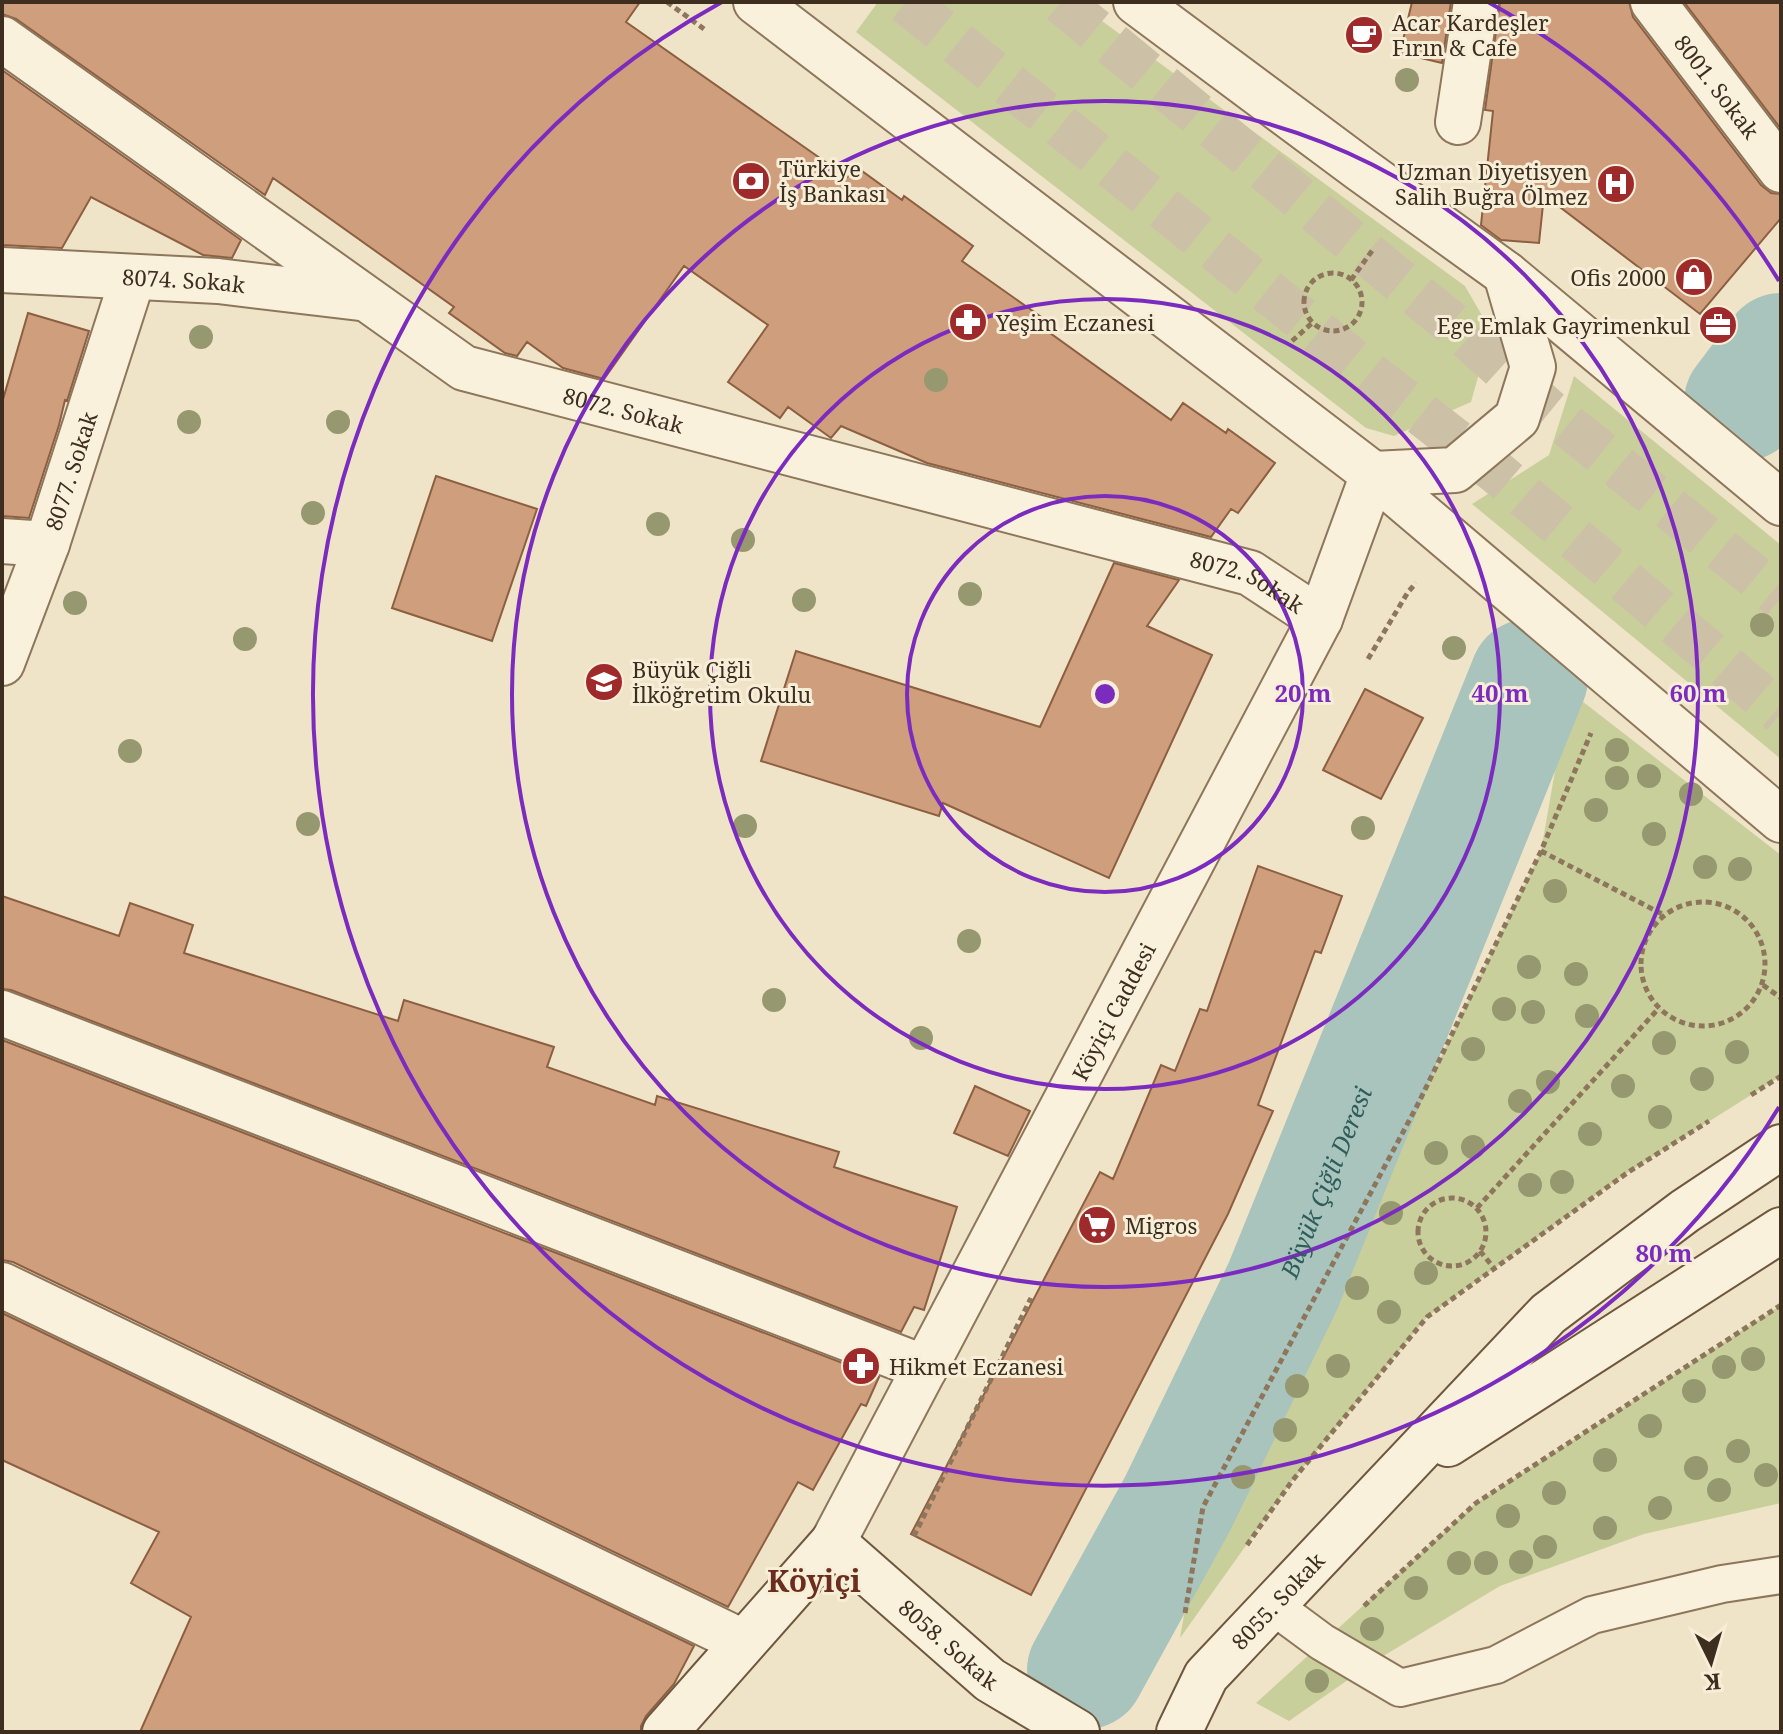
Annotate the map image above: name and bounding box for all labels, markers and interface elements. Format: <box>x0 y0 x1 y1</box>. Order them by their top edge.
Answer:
place label: Acar Kardeşler Fırın & Cafe <box>1392 7 1549 62</box>
cafe icon: Acar Kardeşler Fırın & Cafe <box>1343 14 1385 56</box>
street label: 8001. Sokak <box>1668 28 1767 145</box>
place label: Türkiye İş Bankası <box>779 153 886 208</box>
place label: Uzman Diyetisyen Salih Buğra Ölmez <box>1395 156 1588 211</box>
bank icon: Türkiye İş Bankası <box>730 160 772 202</box>
hospital icon: Uzman Diyetisyen Salih Buğra Ölmez <box>1595 163 1637 205</box>
shop icon: Ofis 2000 <box>1673 256 1715 298</box>
street label: 8074. Sokak <box>121 261 247 299</box>
place label: Ofis 2000 <box>1570 262 1666 292</box>
pharmacy icon: Yeşim Eczanesi <box>947 301 989 343</box>
office icon: Ege Emlak Gayrimenkul <box>1697 304 1739 346</box>
place label: Yeşim Eczanesi <box>995 307 1155 337</box>
place label: Ege Emlak Gayrimenkul <box>1437 310 1690 340</box>
street label: 8072. Sokak <box>560 380 687 440</box>
street label: 8077. Sokak <box>37 408 104 534</box>
street label: 8072. Sokak <box>1187 543 1310 620</box>
place label: Büyük Çiğli İlköğretim Okulu <box>632 654 811 709</box>
school or university icon: Büyük Çiğli İlköğretim Okulu <box>583 661 625 703</box>
text: 20 m <box>1274 676 1332 709</box>
text: 40 m <box>1471 676 1529 709</box>
text: 60 m <box>1669 676 1727 709</box>
centre of rings <box>1091 680 1119 708</box>
street label: Köyiçi Caddesi <box>1064 937 1162 1086</box>
water label: Büyük Çiğli Deresi <box>1271 1081 1379 1283</box>
supermarket icon: Migros <box>1076 1204 1118 1246</box>
place label: Migros <box>1125 1210 1198 1240</box>
text: 80 m <box>1635 1236 1693 1269</box>
pharmacy icon: Hikmet Eczanesi <box>840 1345 882 1387</box>
place label: Hikmet Eczanesi <box>889 1351 1063 1381</box>
street label: 8055. Sokak <box>1224 1545 1331 1656</box>
district label: Köyiçi <box>767 1560 861 1601</box>
street label: 8058. Sokak <box>893 1592 1004 1697</box>
north arrow <box>1671 1622 1751 1702</box>
text: K <box>1703 1667 1722 1699</box>

